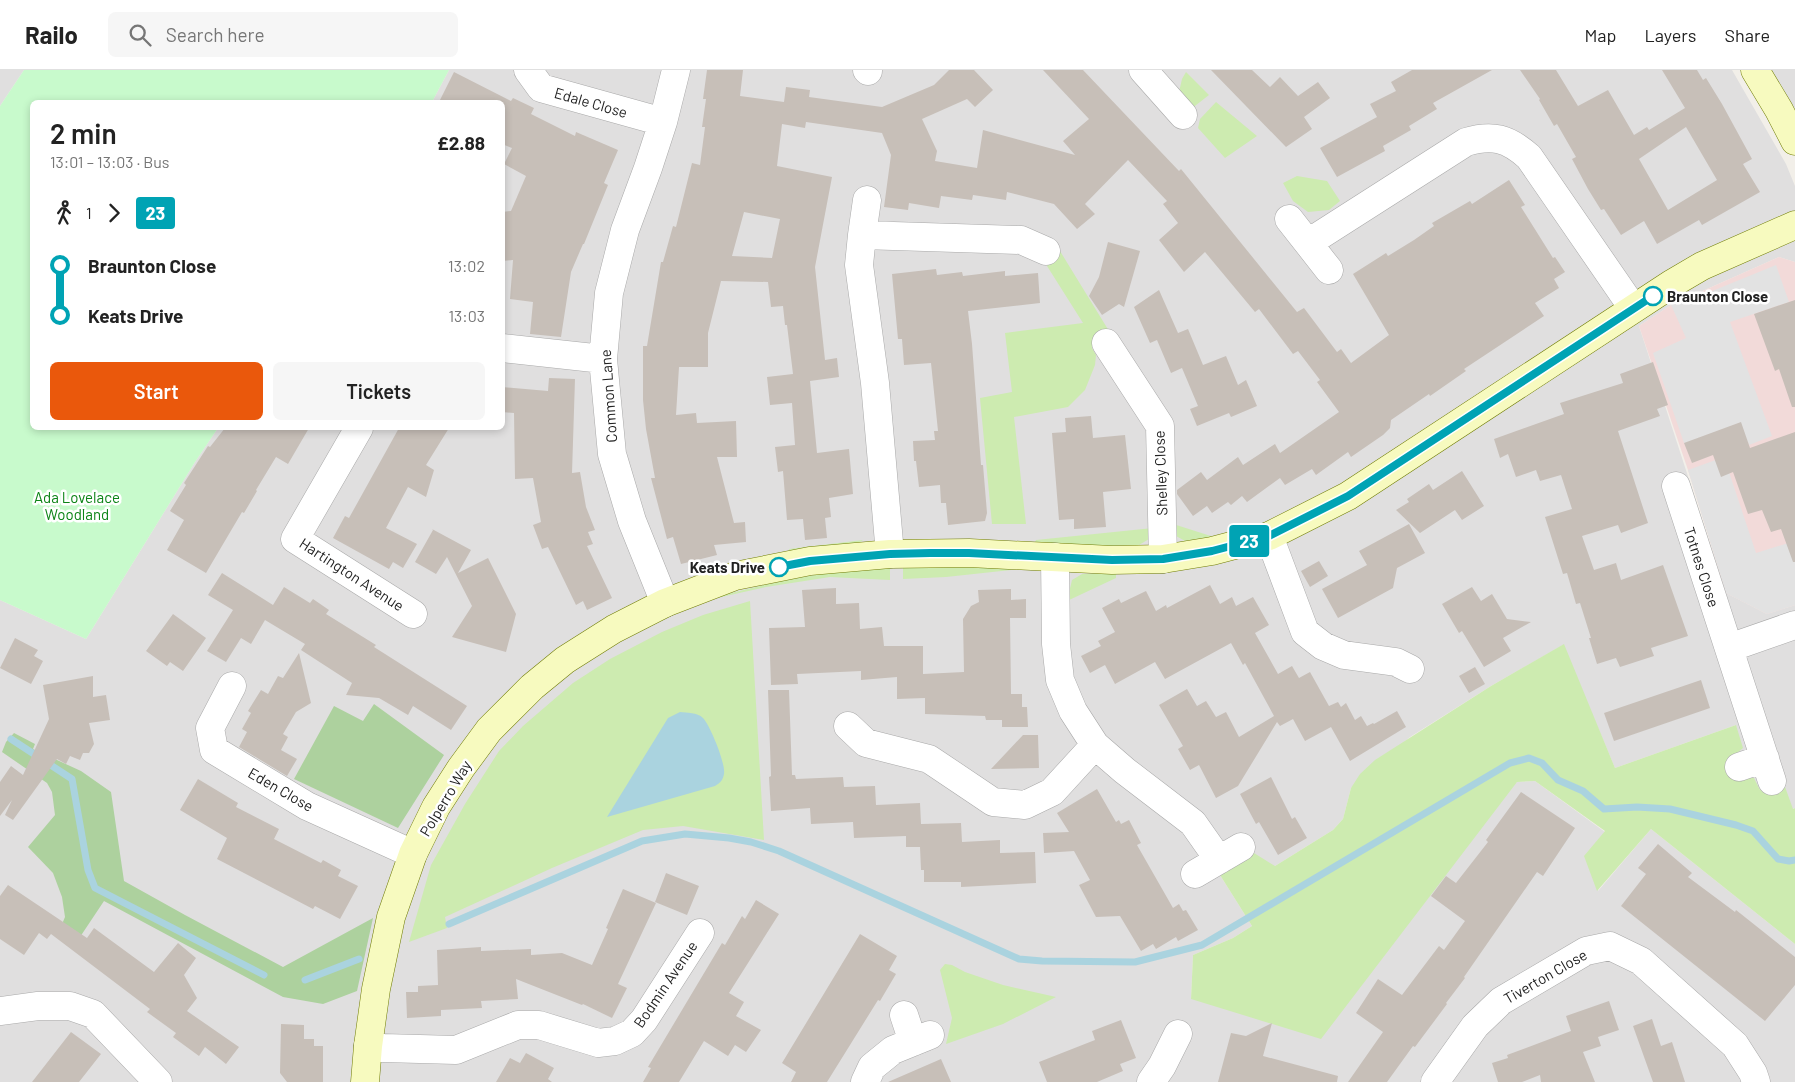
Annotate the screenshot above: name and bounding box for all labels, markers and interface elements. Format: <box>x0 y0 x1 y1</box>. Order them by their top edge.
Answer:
search box <box>108 12 458 57</box>
text: Railo <box>25 20 78 49</box>
icon: search <box>126 21 154 49</box>
text: Search here <box>166 23 265 46</box>
text: Map <box>1584 24 1616 46</box>
text: Layers <box>1644 24 1697 46</box>
text: Share <box>1725 24 1770 46</box>
street label: Edale Close <box>552 83 630 121</box>
text: 2 min <box>50 116 117 150</box>
text: £2.88 <box>437 131 485 154</box>
text: 13:01 – 13:03 · Bus <box>50 152 169 171</box>
icon: walk <box>50 199 78 227</box>
icon: forward <box>100 199 128 227</box>
text: 23 <box>146 202 165 224</box>
text: 1 <box>86 203 92 222</box>
text: Braunton Close <box>88 254 216 277</box>
text: 13:02 <box>448 256 485 275</box>
marker: Braunton Close <box>1643 286 1663 306</box>
place label: Braunton Close <box>1667 287 1768 305</box>
text: Keats Drive <box>88 304 183 327</box>
text: 13:03 <box>448 306 485 325</box>
street label: Common Lane <box>596 349 620 443</box>
button: Start <box>50 362 263 420</box>
button: Tickets <box>273 362 485 420</box>
street label: Shelley Close <box>1150 430 1170 516</box>
park label: Ada Lovelace Woodland <box>34 488 120 523</box>
line badge: 23 <box>1226 525 1272 557</box>
street label: Totnes Close <box>1681 525 1723 609</box>
text: 23 <box>1239 530 1259 552</box>
street label: Hartington Avenue <box>296 534 408 614</box>
marker: Keats Drive <box>769 557 789 577</box>
place label: Keats Drive <box>690 558 765 576</box>
street label: Polperro Way <box>415 757 475 839</box>
street label: Eden Close <box>245 763 317 815</box>
street label: Bodmin Avenue <box>629 937 701 1031</box>
street label: Tiverton Close <box>1500 945 1590 1007</box>

